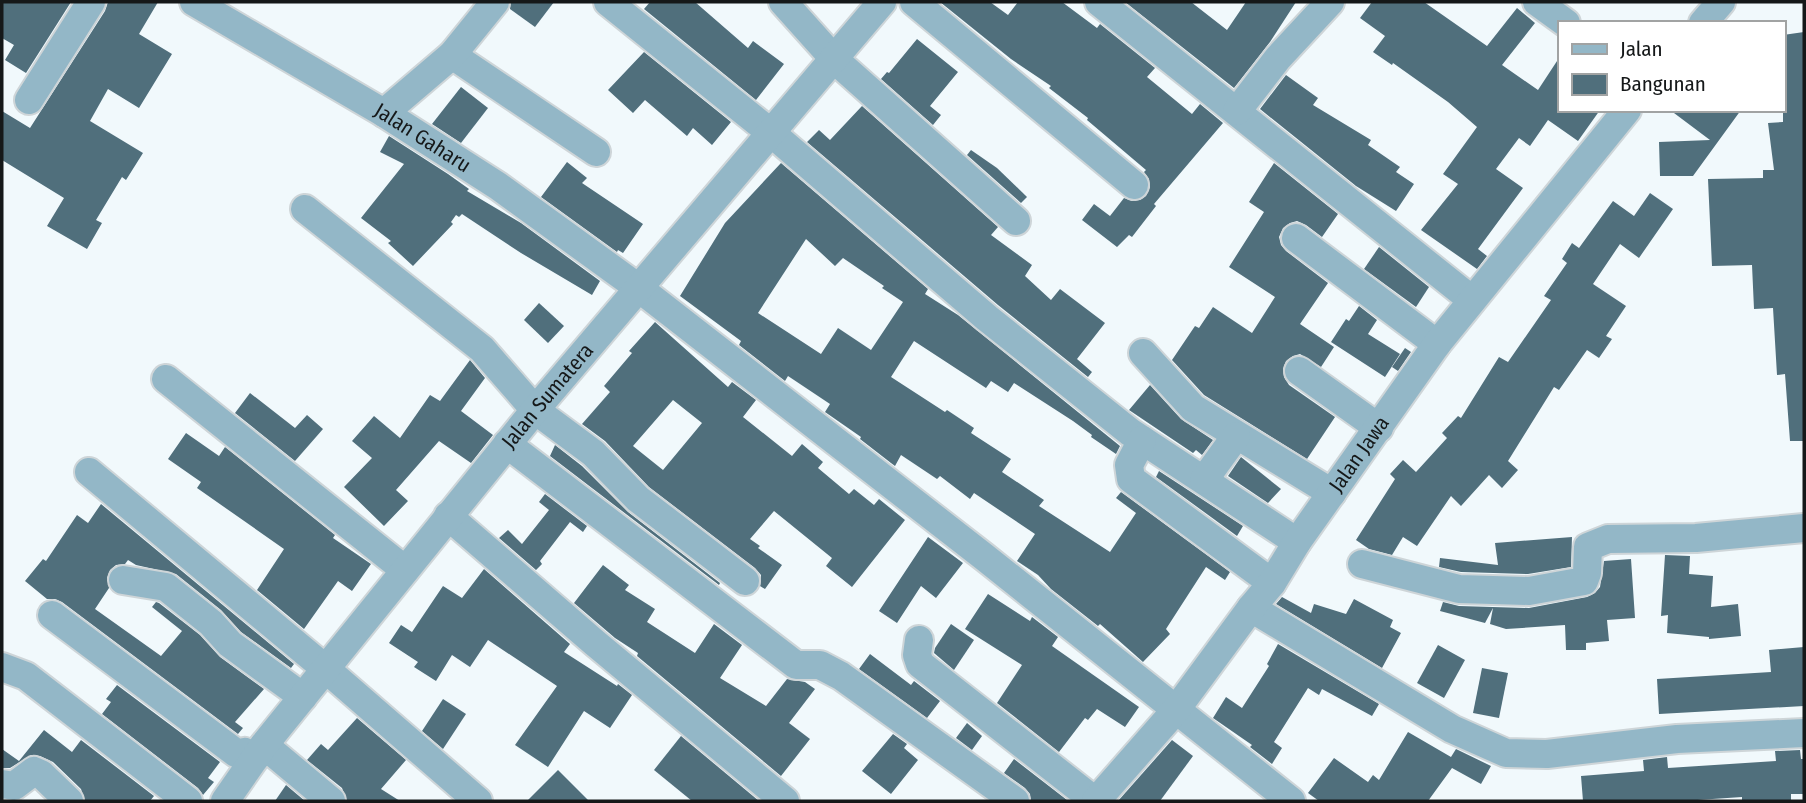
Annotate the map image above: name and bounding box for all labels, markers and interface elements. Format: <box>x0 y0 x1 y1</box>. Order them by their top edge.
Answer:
legend <box>1558 21 1785 112</box>
text: Jalan <box>1620 36 1663 62</box>
text: Bangunan <box>1620 71 1706 97</box>
street label: Jalan Gaharu <box>370 97 476 178</box>
street label: Jalan Sumatera <box>496 338 599 454</box>
street label: Jalan Jawa <box>1323 411 1395 497</box>

